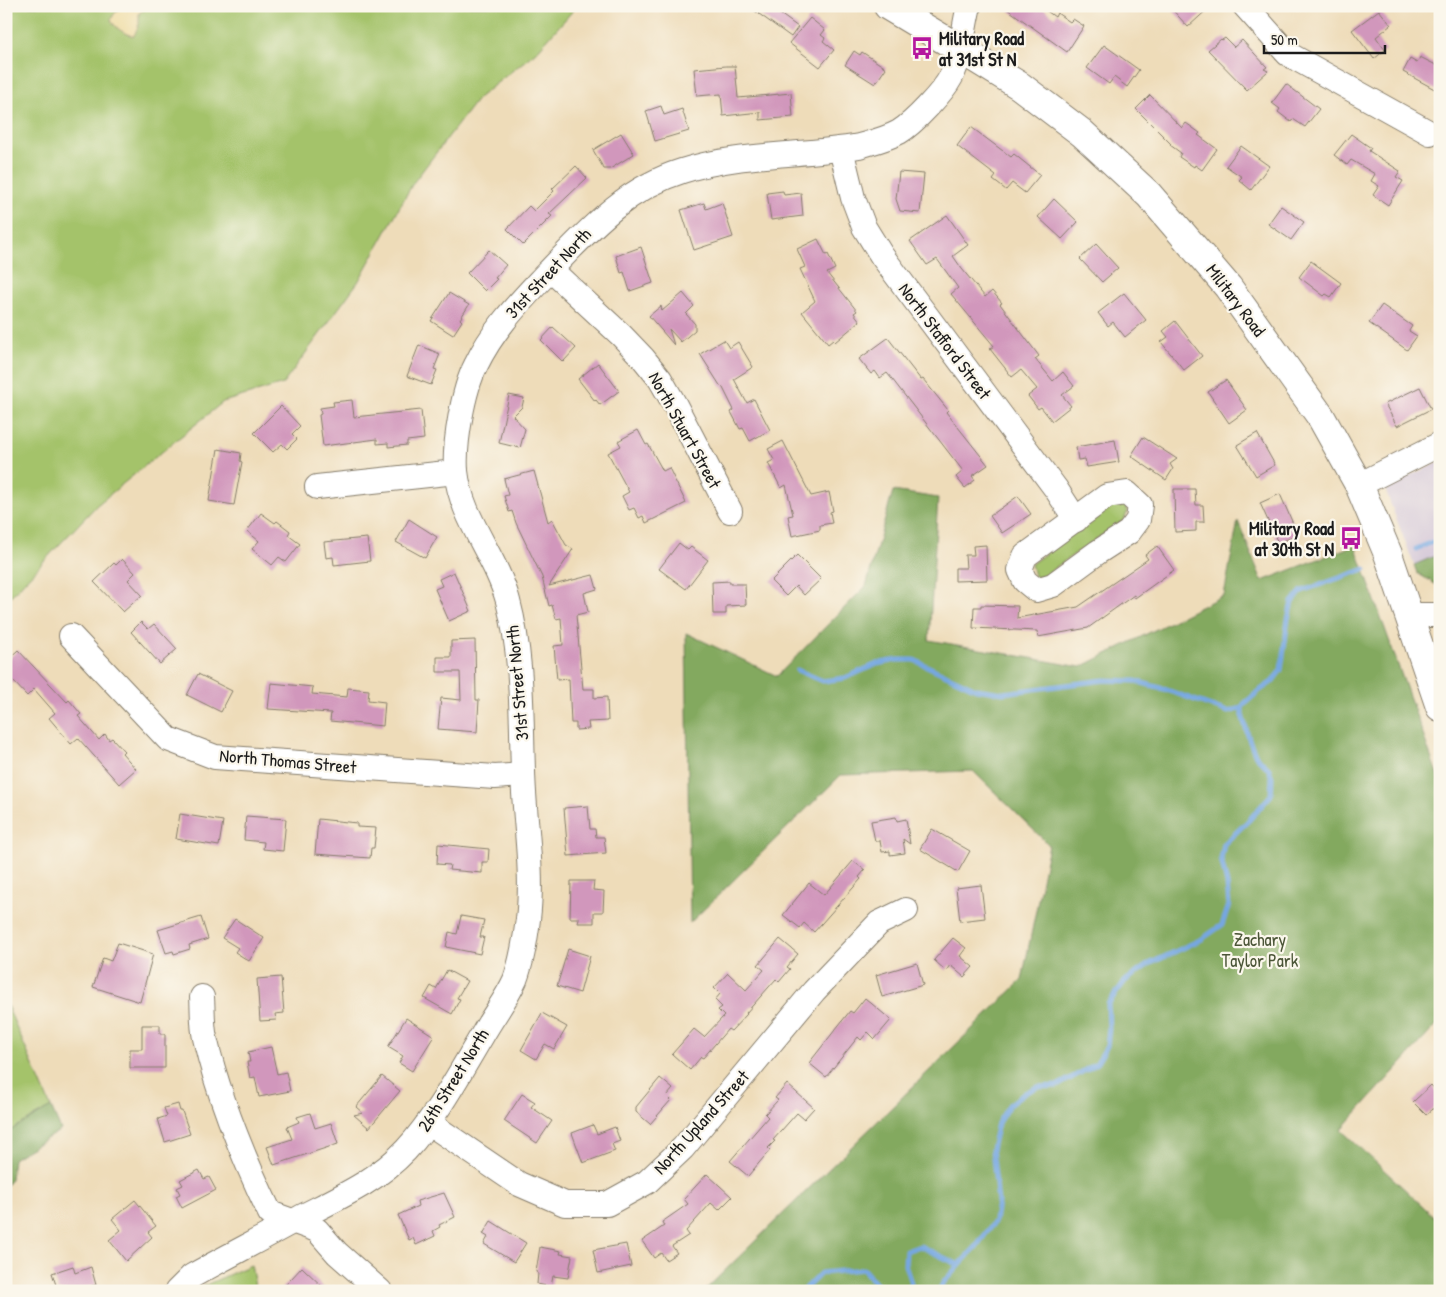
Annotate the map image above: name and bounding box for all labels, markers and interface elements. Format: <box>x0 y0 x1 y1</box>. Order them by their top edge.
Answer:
scale bar <box>1264 22 1385 54</box>
place label: Military Road at 31st St N <box>939 26 1024 72</box>
text: 50 m <box>1271 29 1298 50</box>
bus stop icon: Military Road at 31st St N <box>909 35 935 61</box>
street label: 31st Street North <box>499 222 597 324</box>
street label: Military Road <box>1200 259 1272 341</box>
street label: North Stafford Street <box>893 278 998 405</box>
street label: North Stuart Street <box>643 367 728 493</box>
place label: Military Road at 30th St N <box>1249 516 1334 562</box>
bus stop icon: Military Road at 30th St N <box>1338 525 1364 551</box>
street label: 31st Street North <box>499 624 534 742</box>
street label: North Thomas Street <box>219 743 358 779</box>
park label: Zachary Taylor Park <box>1222 927 1299 973</box>
street label: 26th Street North <box>411 1023 495 1136</box>
street label: North Upland Street <box>647 1064 755 1180</box>

